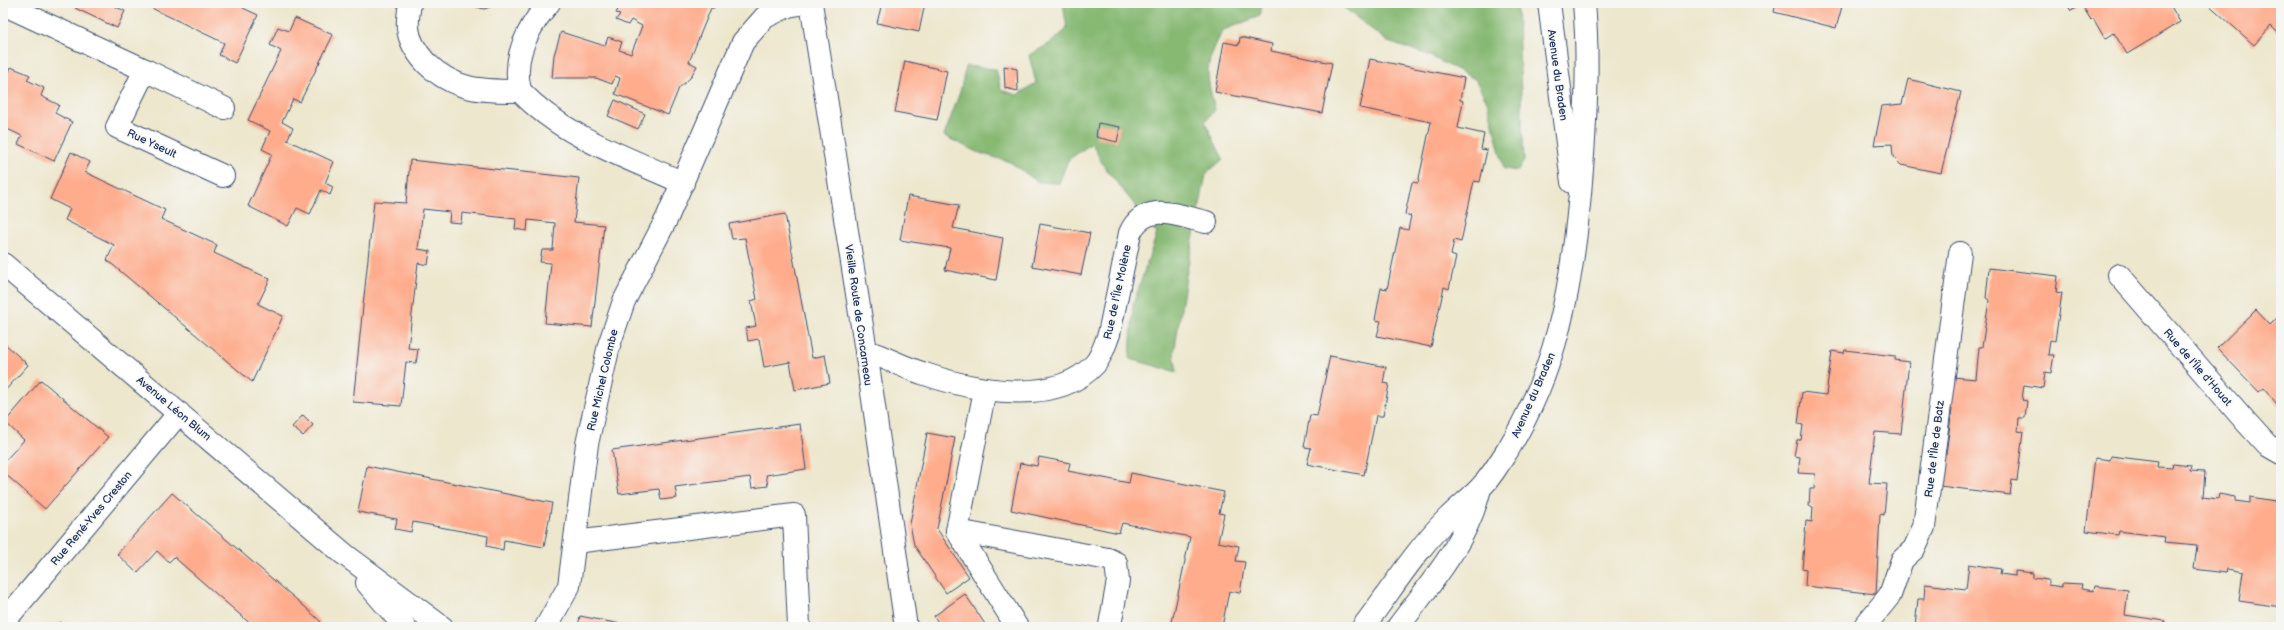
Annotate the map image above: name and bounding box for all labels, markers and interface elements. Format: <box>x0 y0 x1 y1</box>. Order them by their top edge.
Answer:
street label: Avenue du Braden <box>1545 29 1570 121</box>
street label: Rue Yseult <box>125 126 179 161</box>
street label: Rue de l'Île Molène <box>1100 243 1134 341</box>
street label: Vieille Route de Concarneau <box>842 244 875 387</box>
street label: Rue de l'Île d'Houat <box>2161 325 2236 409</box>
street label: Rue Michel Colombe <box>584 328 621 432</box>
street label: Avenue du Braden <box>1509 351 1558 440</box>
street label: Avenue Léon Blum <box>134 373 214 443</box>
street label: Rue de l'Île de Batz <box>1921 399 1947 498</box>
street label: Rue René-Yves Creston <box>48 469 135 568</box>

